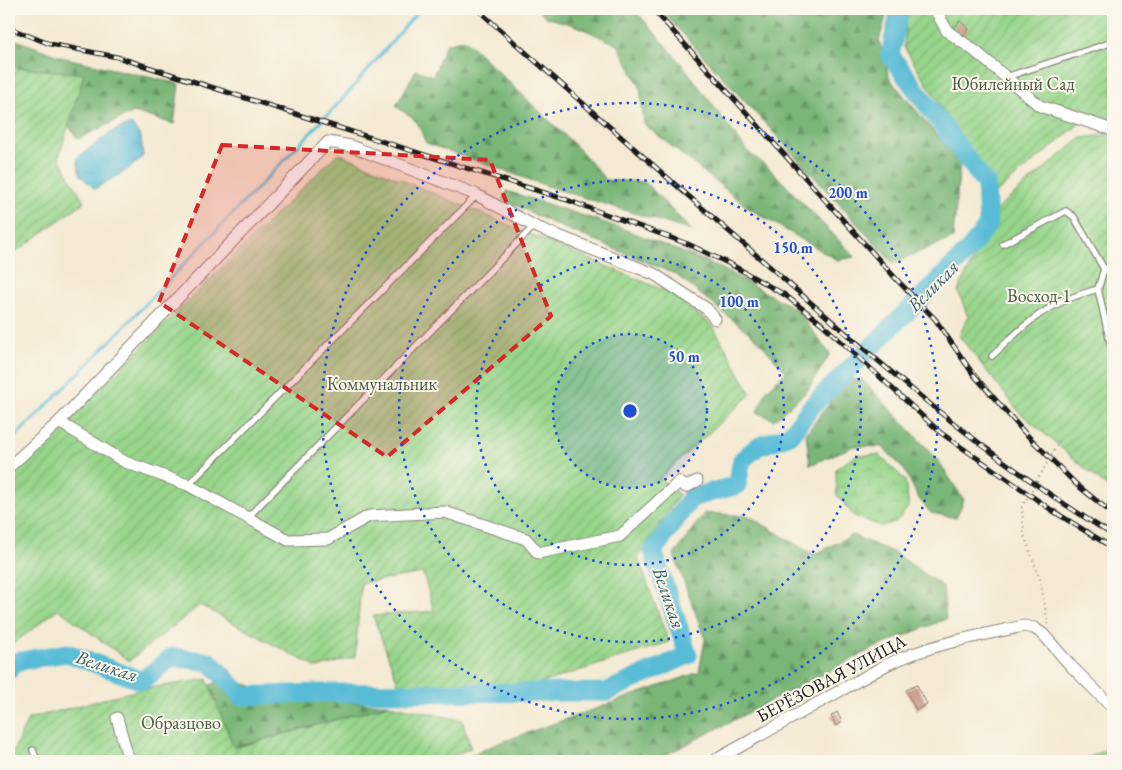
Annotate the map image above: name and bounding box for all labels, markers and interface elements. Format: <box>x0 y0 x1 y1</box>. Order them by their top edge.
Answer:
park label: Юбилейный Сад <box>951 72 1075 95</box>
text: 200 m <box>828 183 868 202</box>
text: 150 m <box>773 238 813 257</box>
water label: Великая <box>901 255 964 318</box>
park label: Восход-1 <box>1007 284 1071 307</box>
text: 100 m <box>719 292 759 311</box>
text: 50 m <box>668 347 700 366</box>
park label: Коммунальник <box>327 372 438 395</box>
centre of rings <box>621 402 639 420</box>
water label: Великая <box>647 563 691 632</box>
street label: БЕРЁЗОВАЯ УЛИЦА <box>752 629 910 727</box>
water label: Великая <box>72 644 141 688</box>
park label: Образцово <box>141 711 221 734</box>

